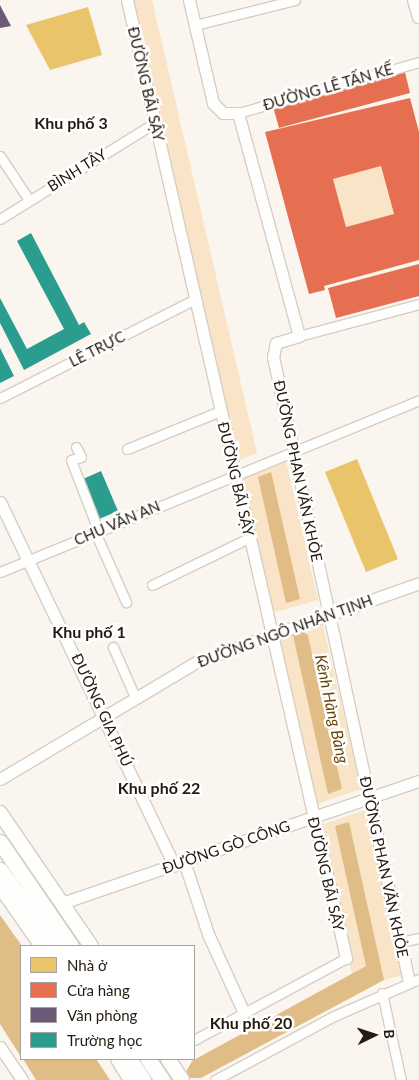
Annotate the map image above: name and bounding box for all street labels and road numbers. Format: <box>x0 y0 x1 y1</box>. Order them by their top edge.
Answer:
street label: ĐƯỜNG BÃI SẬY <box>124 25 168 143</box>
street label: ĐƯỜNG LÊ TẤN KẾ <box>261 60 395 114</box>
street label: BÌNH TÂY <box>44 145 110 195</box>
street label: LÊ TRỰC <box>66 327 128 371</box>
street label: ĐƯỜNG PHAN VĂN KHỎE <box>270 378 326 564</box>
street label: ĐƯỜNG BÃI SẬY <box>214 420 258 538</box>
street label: CHU VĂN AN <box>71 497 163 549</box>
street label: ĐƯỜNG NGÔ NHÂN TỊNH <box>195 591 375 671</box>
street label: ĐƯỜNG GIA PHÚ <box>68 650 136 770</box>
street label: ĐƯỜNG PHAN VĂN KHỎE <box>356 774 412 960</box>
street label: ĐƯỜNG BÃI SẬY <box>304 815 348 933</box>
street label: ĐƯỜNG GÒ CÔNG <box>160 817 292 877</box>

